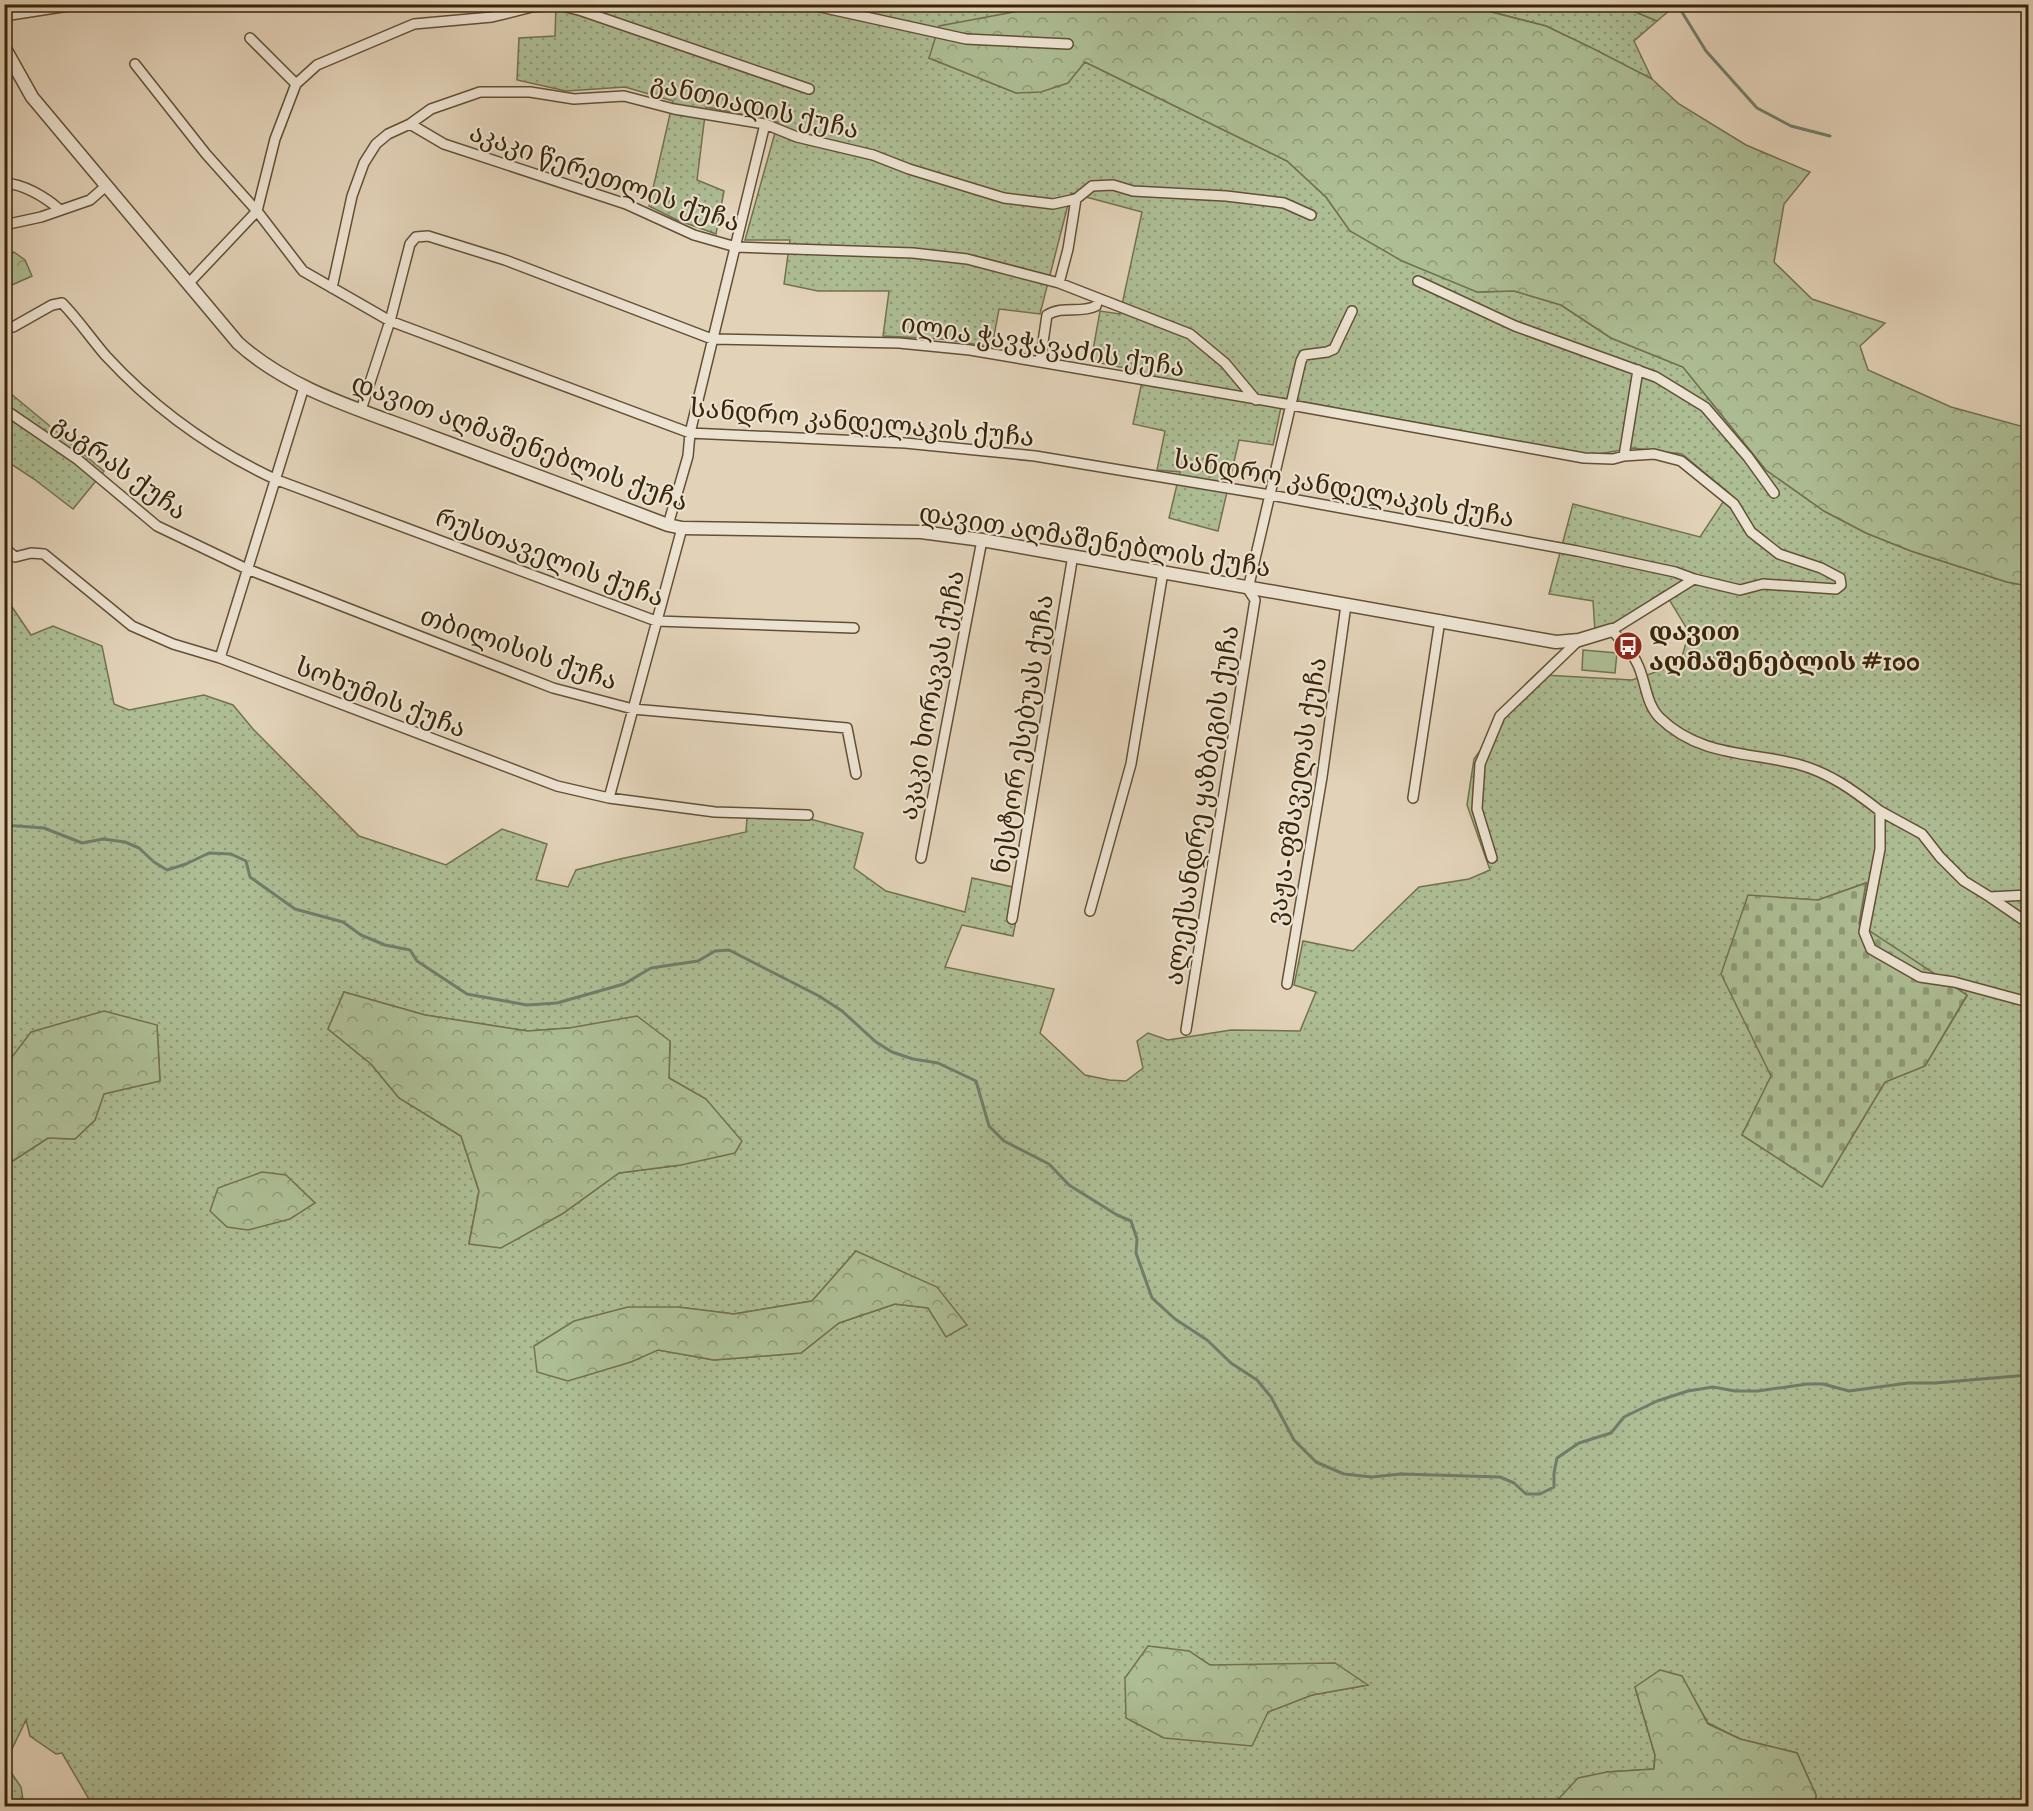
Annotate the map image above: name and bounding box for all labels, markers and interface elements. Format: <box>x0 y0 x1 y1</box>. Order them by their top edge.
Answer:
street label: განთიადის ქუჩა <box>647 67 862 147</box>
street label: აკაკი წერეთლის ქუჩა <box>465 117 744 240</box>
street label: ილია ჭავჭავაძის ქუჩა <box>898 308 1187 385</box>
street label: დავით აღმაშენებლის ქუჩა <box>347 367 692 520</box>
street label: სანდრო კანდელაკის ქუჩა <box>688 392 1035 455</box>
street label: გაგრას ქუჩა <box>45 408 193 528</box>
street label: სანდრო კანდელაკის ქუჩა <box>1171 443 1517 536</box>
street label: დავით აღმაშენებლის ქუჩა <box>917 497 1273 586</box>
street label: რუსთაველის ქუჩა <box>431 502 668 615</box>
street label: აკაკი ხორავას ქუჩა <box>892 568 973 823</box>
street label: ნესტორ ესებუას ქუჩა <box>985 592 1062 876</box>
street label: თბილისის ქუჩა <box>416 600 621 699</box>
place label: დავით აღმაშენებლის #100 <box>1649 616 1920 679</box>
street label: ალექსანდრე ყაზბეგის ქუჩა <box>1158 623 1247 988</box>
bus stop icon: დავით აღმაშენებლის #100 <box>1612 630 1644 662</box>
street label: სოხუმის ქუჩა <box>290 651 470 746</box>
street label: ვაჟა-ფშაველას ქუჩა <box>1260 655 1335 928</box>

